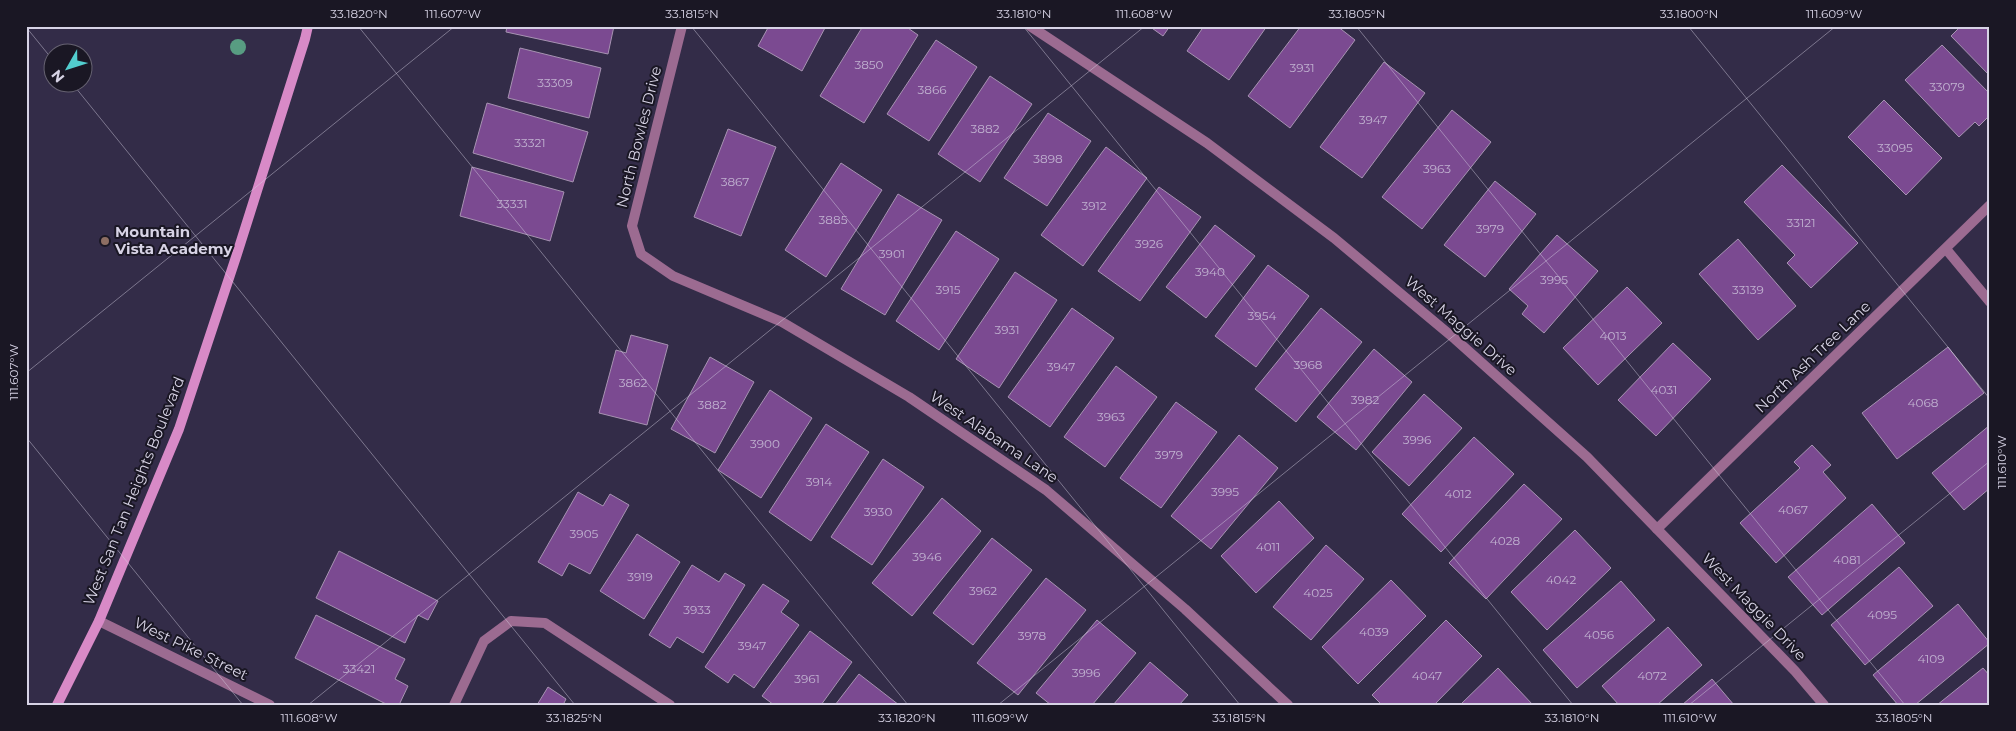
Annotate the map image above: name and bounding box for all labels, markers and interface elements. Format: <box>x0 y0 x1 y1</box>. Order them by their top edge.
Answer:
text: 33.1820°N <box>330 6 388 21</box>
text: 111.607°W <box>425 6 481 21</box>
text: 33.1815°N <box>665 6 719 21</box>
text: 33.1810°N <box>997 6 1051 21</box>
text: 111.608°W <box>1115 6 1173 21</box>
text: 33.1805°N <box>1328 6 1386 21</box>
text: 33.1800°N <box>1660 6 1718 21</box>
text: 111.609°W <box>1806 6 1862 21</box>
north arrow <box>42 42 92 92</box>
house number: 3850 <box>854 57 884 72</box>
house number: 3931 <box>1289 60 1315 75</box>
street label: North Bowles Drive <box>612 64 665 210</box>
text: N <box>47 66 68 86</box>
house number: 33309 <box>537 75 573 90</box>
house number: 33079 <box>1929 79 1965 94</box>
house number: 3866 <box>917 82 947 97</box>
house number: 3947 <box>1359 112 1387 127</box>
house number: 3882 <box>971 121 1000 136</box>
house number: 33321 <box>514 135 546 150</box>
house number: 33095 <box>1877 140 1913 155</box>
house number: 3898 <box>1033 151 1063 166</box>
house number: 3963 <box>1423 161 1451 176</box>
house number: 3867 <box>721 174 749 189</box>
house number: 33331 <box>496 196 528 211</box>
house number: 3912 <box>1081 198 1107 213</box>
house number: 3885 <box>819 212 848 227</box>
house number: 33121 <box>1787 215 1815 230</box>
house number: 3979 <box>1476 221 1504 236</box>
place label: Mountain Vista Academy <box>114 222 233 258</box>
marker: Mountain Vista Academy <box>99 235 111 247</box>
house number: 3926 <box>1135 236 1163 251</box>
house number: 3901 <box>879 246 905 261</box>
house number: 3940 <box>1195 264 1225 279</box>
street label: West Maggie Drive <box>1401 272 1521 379</box>
house number: 3995 <box>1540 272 1568 287</box>
house number: 3915 <box>935 282 961 297</box>
house number: 33139 <box>1732 282 1764 297</box>
street label: North Ash Tree Lane <box>1751 297 1874 417</box>
house number: 3954 <box>1248 308 1276 323</box>
house number: 3931 <box>994 322 1020 337</box>
house number: 4013 <box>1600 328 1627 343</box>
text: 111.607°W <box>6 344 21 400</box>
house number: 3968 <box>1293 357 1323 372</box>
house number: 3947 <box>1047 359 1075 374</box>
street label: West San Tan Heights Boulevard <box>79 374 188 608</box>
house number: 3862 <box>619 375 647 390</box>
house number: 4031 <box>1651 382 1677 397</box>
street label: West Alabama Lane <box>927 387 1062 487</box>
house number: 3982 <box>1351 392 1379 407</box>
house number: 4068 <box>1908 395 1939 410</box>
house number: 3882 <box>698 397 727 412</box>
house number: 3963 <box>1097 409 1125 424</box>
house number: 3996 <box>1403 432 1431 447</box>
text: 111.610°W <box>1994 435 2009 489</box>
house number: 3900 <box>750 436 780 451</box>
house number: 3979 <box>1155 447 1183 462</box>
house number: 3914 <box>806 474 832 489</box>
house number: 3995 <box>1211 484 1239 499</box>
house number: 4012 <box>1444 486 1472 501</box>
house number: 4067 <box>1778 502 1808 517</box>
house number: 3930 <box>864 504 892 519</box>
house number: 3905 <box>570 526 599 541</box>
house number: 4028 <box>1490 533 1521 548</box>
house number: 4011 <box>1256 539 1280 554</box>
house number: 3946 <box>912 549 942 564</box>
street label: West Maggie Drive <box>1698 549 1811 664</box>
house number: 4081 <box>1833 552 1861 567</box>
house number: 3919 <box>627 569 653 584</box>
house number: 4042 <box>1546 572 1576 587</box>
house number: 3962 <box>969 583 997 598</box>
house number: 4025 <box>1303 585 1333 600</box>
house number: 3933 <box>683 602 711 617</box>
house number: 4095 <box>1867 607 1897 622</box>
street label: West Pike Street <box>131 613 251 684</box>
house number: 4039 <box>1359 624 1389 639</box>
house number: 4056 <box>1584 627 1614 642</box>
house number: 3978 <box>1018 628 1047 643</box>
house number: 3947 <box>738 638 766 653</box>
house number: 4109 <box>1917 651 1945 666</box>
house number: 33421 <box>343 661 375 676</box>
house number: 3996 <box>1072 665 1100 680</box>
house number: 4047 <box>1412 668 1442 683</box>
house number: 4072 <box>1637 668 1667 683</box>
house number: 3961 <box>794 671 820 686</box>
text: 111.608°W <box>280 710 338 725</box>
text: 33.1825°N <box>546 710 602 725</box>
text: 33.1820°N <box>878 710 936 725</box>
text: 111.609°W <box>972 710 1028 725</box>
text: 33.1815°N <box>1212 710 1266 725</box>
text: 33.1810°N <box>1545 710 1599 725</box>
text: 111.610°W <box>1663 710 1717 725</box>
text: 33.1805°N <box>1875 710 1933 725</box>

